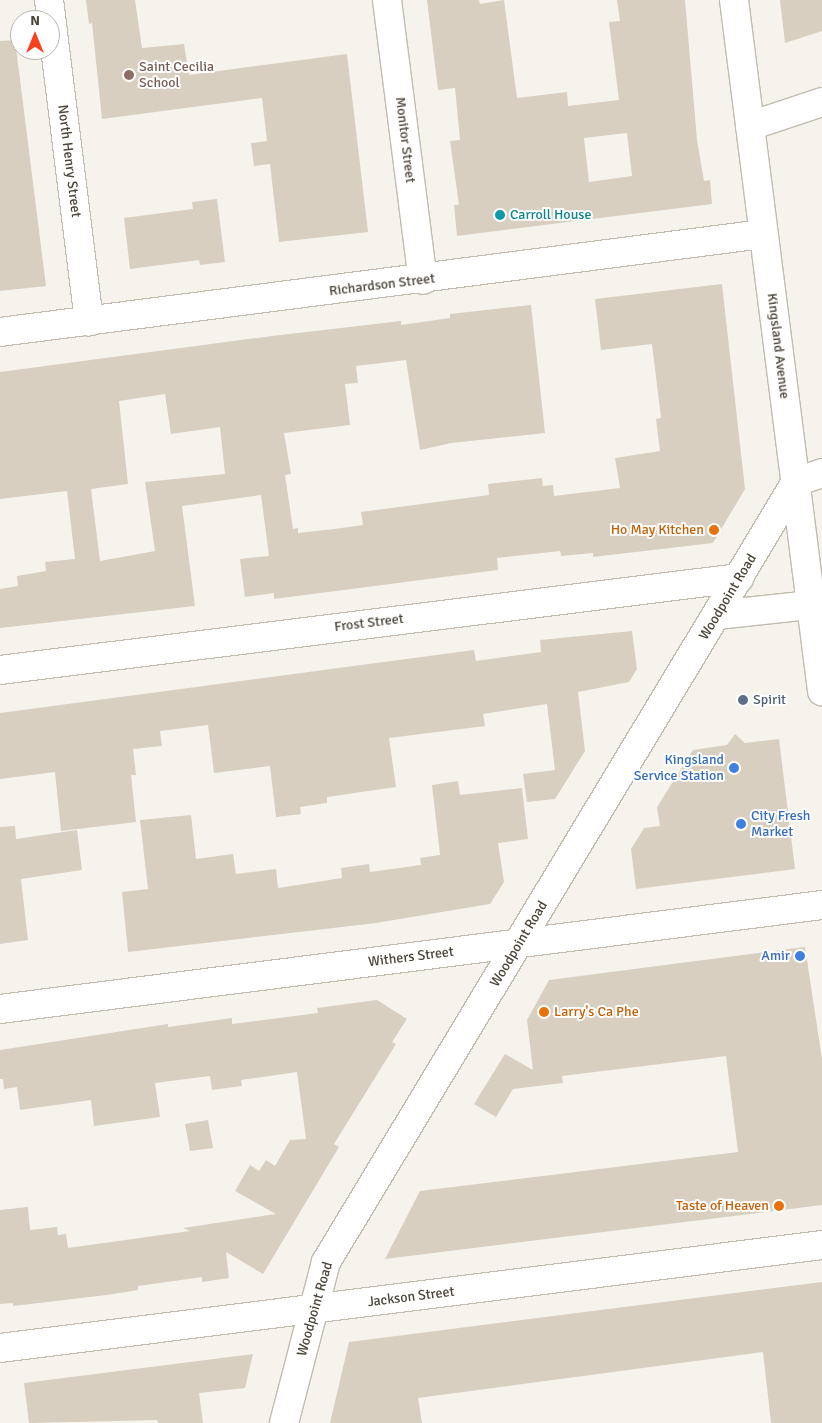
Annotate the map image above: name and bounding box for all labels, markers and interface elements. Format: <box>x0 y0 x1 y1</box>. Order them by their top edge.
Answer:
north arrow <box>10 10 60 60</box>
text: N <box>30 12 40 29</box>
place label: Saint Cecilia School <box>139 59 214 92</box>
marker: Saint Cecilia School <box>123 69 135 81</box>
street label: Monitor Street <box>391 96 419 184</box>
street label: North Henry Street <box>54 104 84 218</box>
place label: Carroll House <box>510 207 591 223</box>
marker: Carroll House <box>494 209 506 221</box>
street label: Richardson Street <box>328 270 436 300</box>
street label: Kingsland Avenue <box>763 292 793 400</box>
place label: Ho May Kitchen <box>611 522 704 538</box>
marker: Ho May Kitchen <box>708 524 720 536</box>
street label: Woodpoint Road <box>696 551 760 643</box>
street label: Frost Street <box>333 610 405 636</box>
place label: Spirit <box>753 692 786 708</box>
marker: Spirit <box>737 694 749 706</box>
place label: Kingsland Service Station <box>634 752 724 784</box>
marker: Kingsland Service Station <box>728 762 740 774</box>
place label: City Fresh Market <box>751 808 810 840</box>
marker: City Fresh Market <box>735 818 747 830</box>
street label: Woodpoint Road <box>487 898 551 990</box>
street label: Withers Street <box>367 943 455 971</box>
place label: Amir <box>761 948 790 964</box>
marker: Amir <box>794 950 806 962</box>
place label: Larry's Ca Phe <box>554 1004 639 1020</box>
marker: Larry's Ca Phe <box>538 1006 550 1018</box>
place label: Taste of Heaven <box>676 1198 769 1214</box>
marker: Taste of Heaven <box>773 1200 785 1212</box>
street label: Woodpoint Road <box>294 1260 336 1358</box>
street label: Jackson Street <box>367 1283 455 1311</box>

